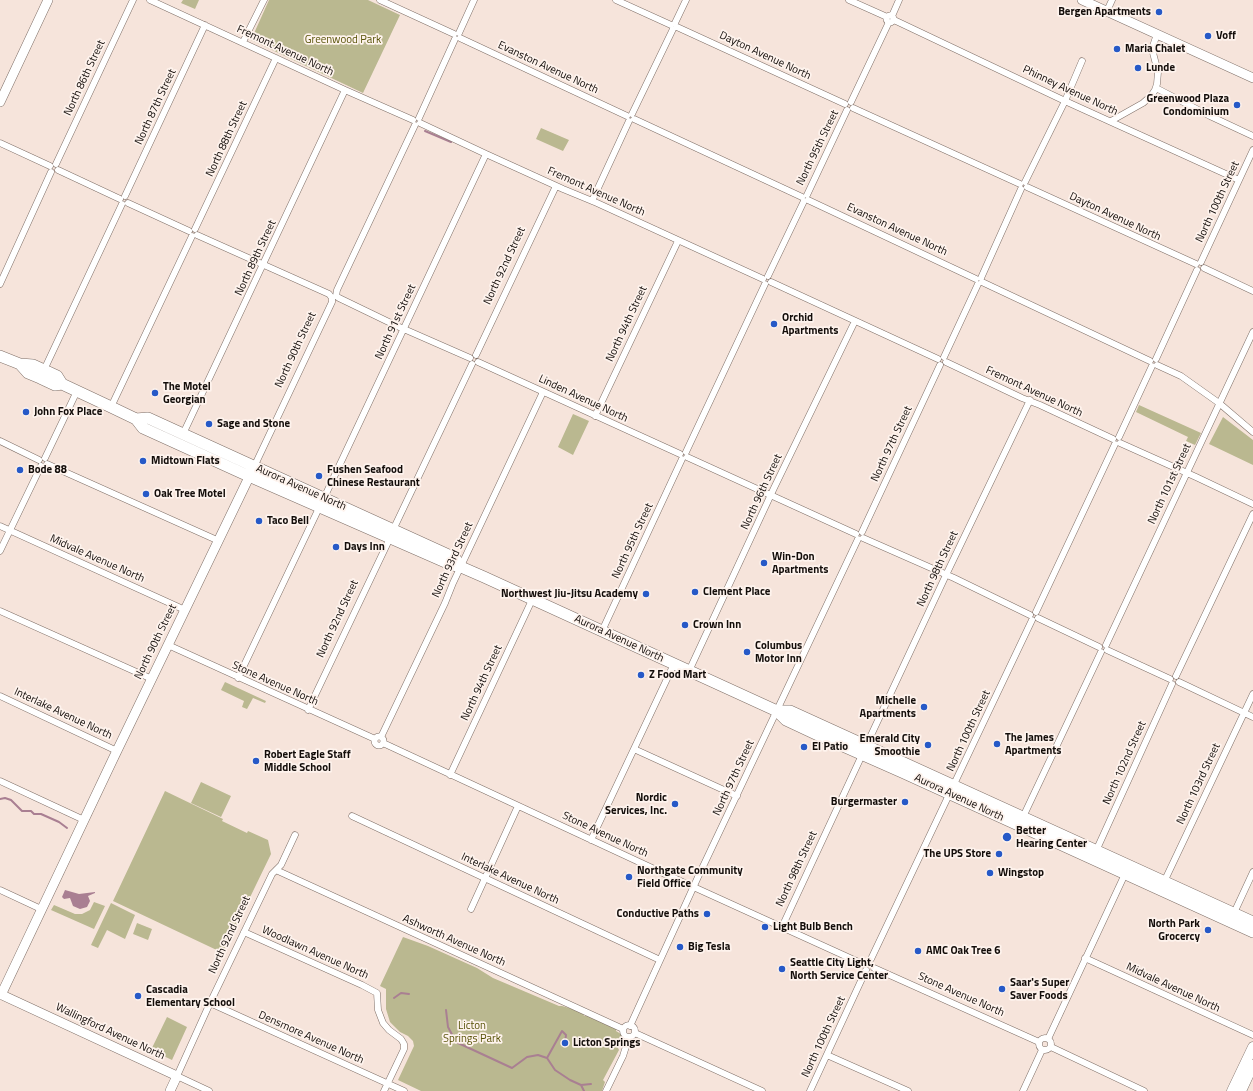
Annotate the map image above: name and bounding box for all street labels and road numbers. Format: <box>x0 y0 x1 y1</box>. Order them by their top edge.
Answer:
street label: Fremont Avenue North <box>234 23 336 79</box>
street label: Dayton Avenue North <box>717 29 813 83</box>
street label: North 86th Street <box>62 38 108 118</box>
street label: Evanston Avenue North <box>496 39 600 97</box>
street label: Phinney Avenue North <box>1020 63 1120 119</box>
street label: North 87th Street <box>133 67 179 147</box>
street label: North 88th Street <box>204 99 250 179</box>
street label: North 95th Street <box>794 108 842 188</box>
street label: North 100th Street <box>1193 159 1243 245</box>
street label: Fremont Avenue North <box>545 165 647 219</box>
street label: Dayton Avenue North <box>1067 190 1163 244</box>
street label: Evanston Avenue North <box>845 201 949 259</box>
street label: North 89th Street <box>233 218 279 298</box>
street label: North 92nd Street <box>481 225 529 307</box>
street label: North 91st Street <box>373 282 419 362</box>
street label: North 94th Street <box>604 284 650 364</box>
street label: North 90th Street <box>273 310 319 390</box>
street label: Fremont Avenue North <box>983 364 1085 420</box>
street label: Linden Avenue North <box>536 373 630 425</box>
street label: North 97th Street <box>869 404 915 484</box>
street label: North 101st Street <box>1146 442 1194 526</box>
street label: North 96th Street <box>739 452 785 532</box>
street label: Aurora Avenue North <box>254 462 348 514</box>
street label: North 95th Street <box>610 501 656 581</box>
street label: North 93rd Street <box>430 520 476 600</box>
street label: North 98th Street <box>915 529 961 609</box>
street label: Midvale Avenue North <box>48 532 146 586</box>
street label: North 92nd Street <box>314 578 362 660</box>
street label: North 90th Street <box>132 602 180 682</box>
street label: Aurora Avenue North <box>572 612 666 666</box>
street label: North 94th Street <box>459 643 505 723</box>
street label: Stone Avenue North <box>230 659 320 709</box>
street label: Interlake Avenue North <box>12 686 114 742</box>
street label: North 100th Street <box>944 688 994 774</box>
street label: North 102nd Street <box>1101 719 1149 807</box>
street label: North 97th Street <box>711 738 757 818</box>
street label: North 103rd Street <box>1174 741 1224 827</box>
street label: Aurora Avenue North <box>912 771 1006 825</box>
street label: Stone Avenue North <box>560 809 650 861</box>
street label: North 98th Street <box>774 829 820 909</box>
street label: Interlake Avenue North <box>459 851 561 907</box>
street label: North 92nd Street <box>206 894 254 976</box>
street label: Ashworth Avenue North <box>401 912 507 970</box>
street label: Woodlawn Avenue North <box>260 924 370 982</box>
street label: Midvale Avenue North <box>1124 960 1222 1016</box>
street label: Stone Avenue North <box>916 970 1006 1020</box>
street label: North 100th Street <box>799 994 849 1080</box>
street label: Wallingford Avenue North <box>53 1001 167 1063</box>
street label: Densmore Avenue North <box>256 1009 366 1067</box>

